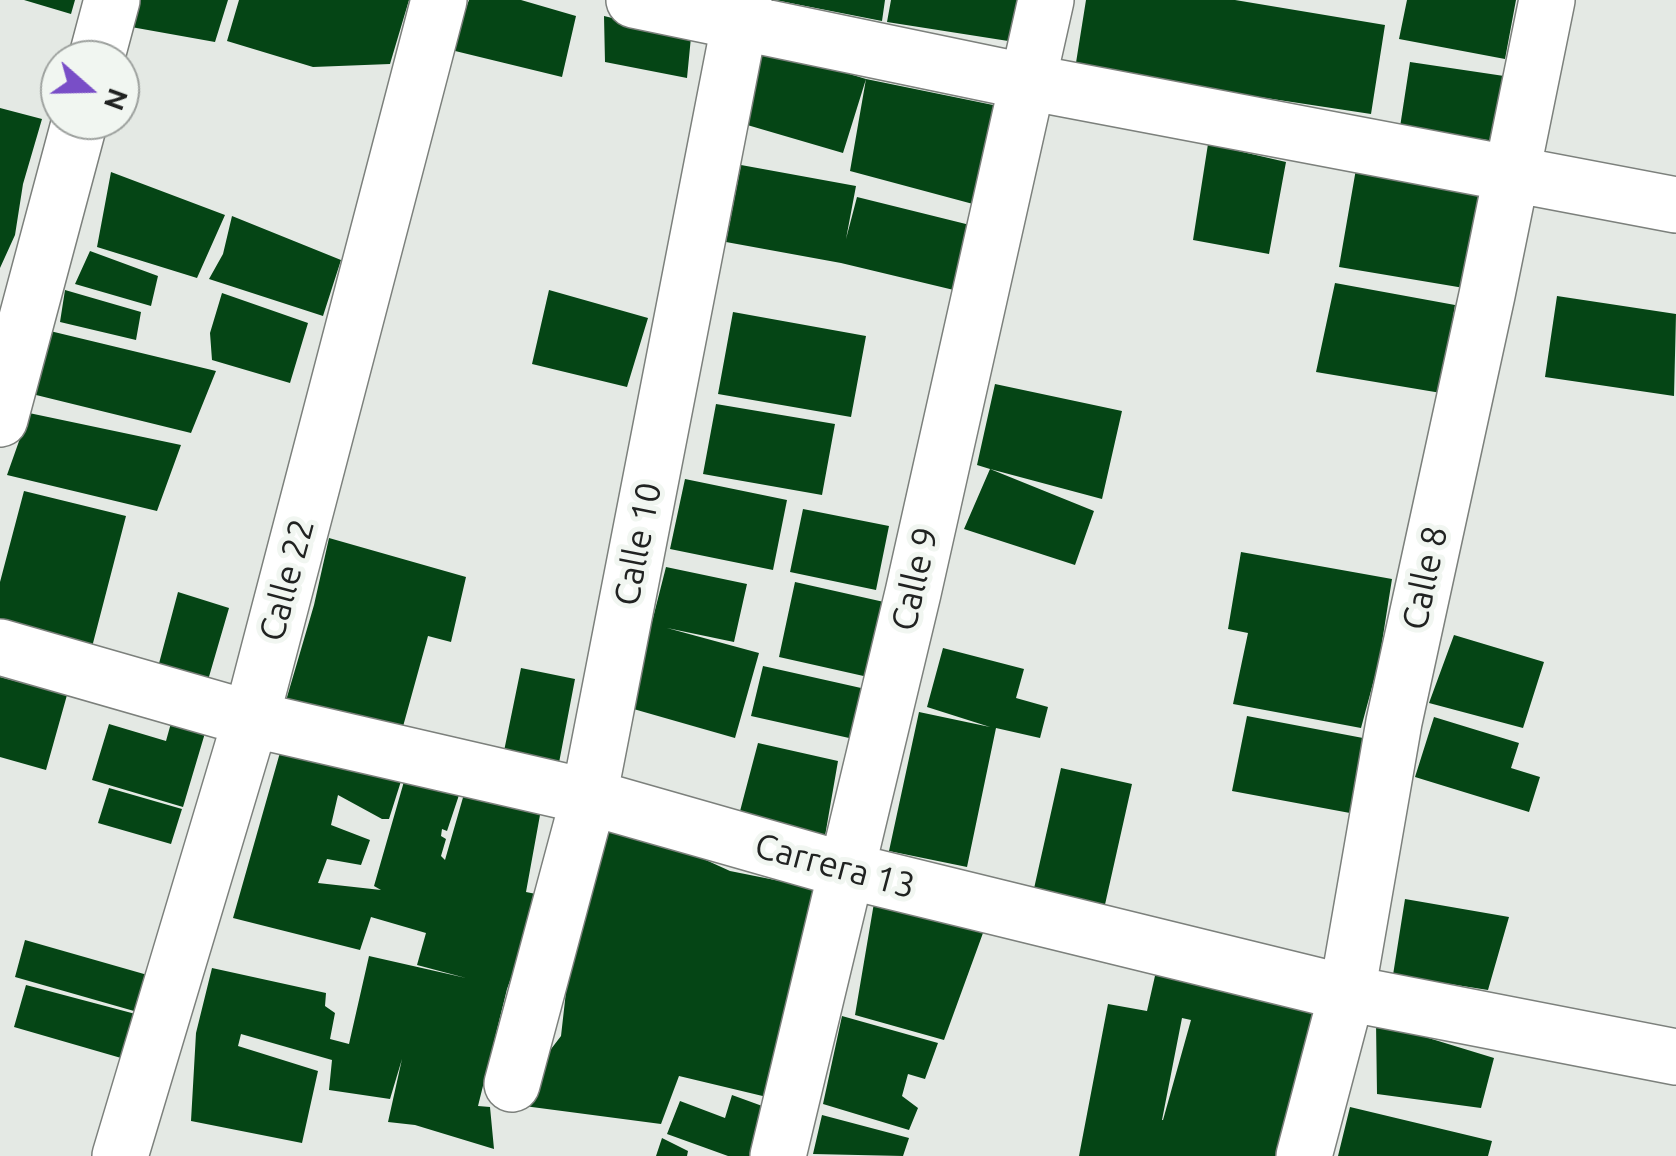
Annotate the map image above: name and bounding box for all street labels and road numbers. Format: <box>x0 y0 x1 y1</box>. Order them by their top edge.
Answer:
street label: Calle 10 <box>605 479 671 609</box>
street label: Calle 22 <box>251 514 323 646</box>
street label: Calle 8 <box>1394 522 1456 634</box>
street label: Calle 9 <box>883 523 947 635</box>
street label: Carrera 13 <box>750 824 920 908</box>

